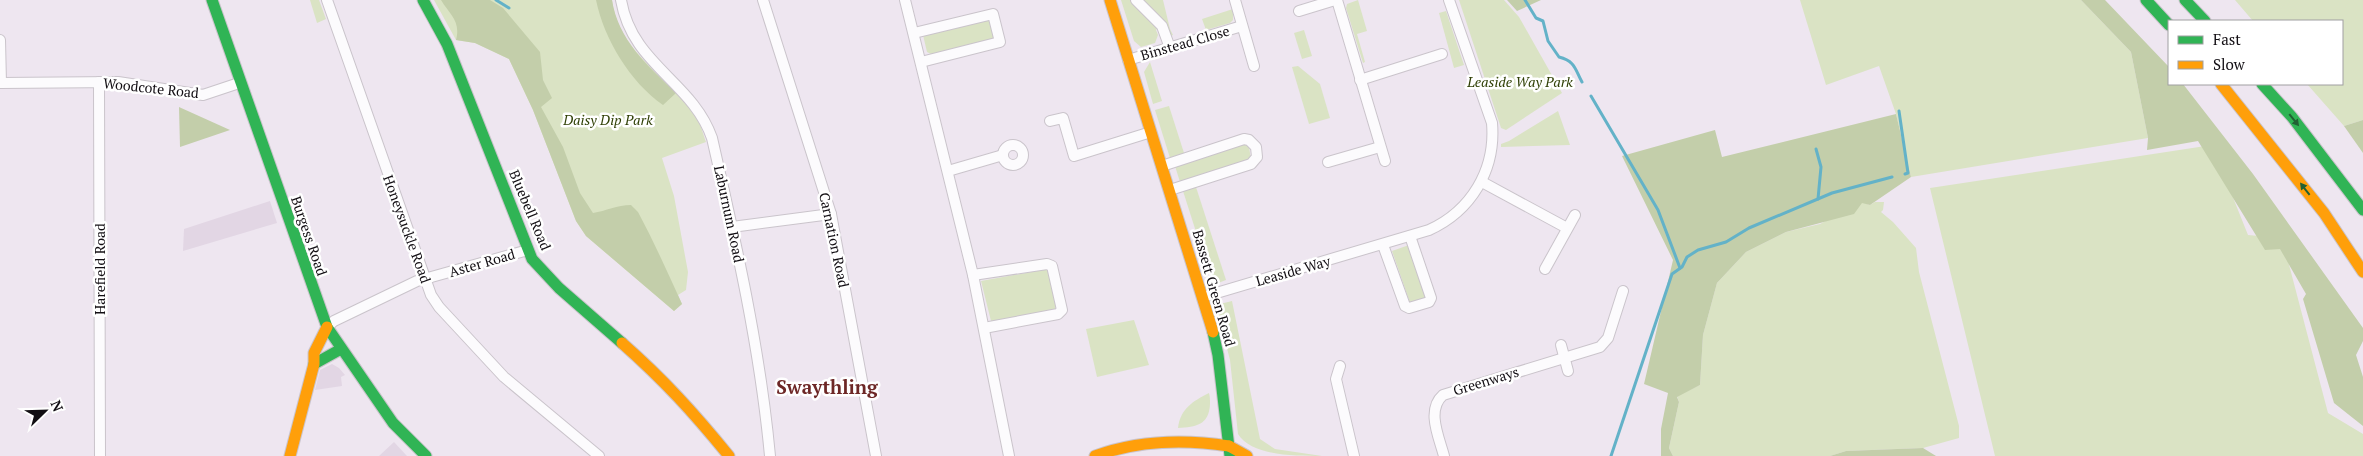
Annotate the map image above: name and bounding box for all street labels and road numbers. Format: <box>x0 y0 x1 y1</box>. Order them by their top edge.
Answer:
street label: Binstead Close <box>1138 21 1232 64</box>
street label: Woodcote Road <box>102 73 200 102</box>
street label: Laburnum Road <box>710 164 749 264</box>
street label: Bluebell Road <box>505 167 556 253</box>
street label: Honeysuckle Road <box>379 172 436 286</box>
street label: Carnation Road <box>815 191 854 290</box>
street label: Burgess Road <box>287 193 332 278</box>
street label: Harefield Road <box>90 223 109 315</box>
street label: Bassett Green Road <box>1189 227 1240 349</box>
street label: Aster Road <box>447 244 517 281</box>
street label: Leaside Way <box>1253 251 1333 290</box>
street label: Greenways <box>1451 362 1521 400</box>

